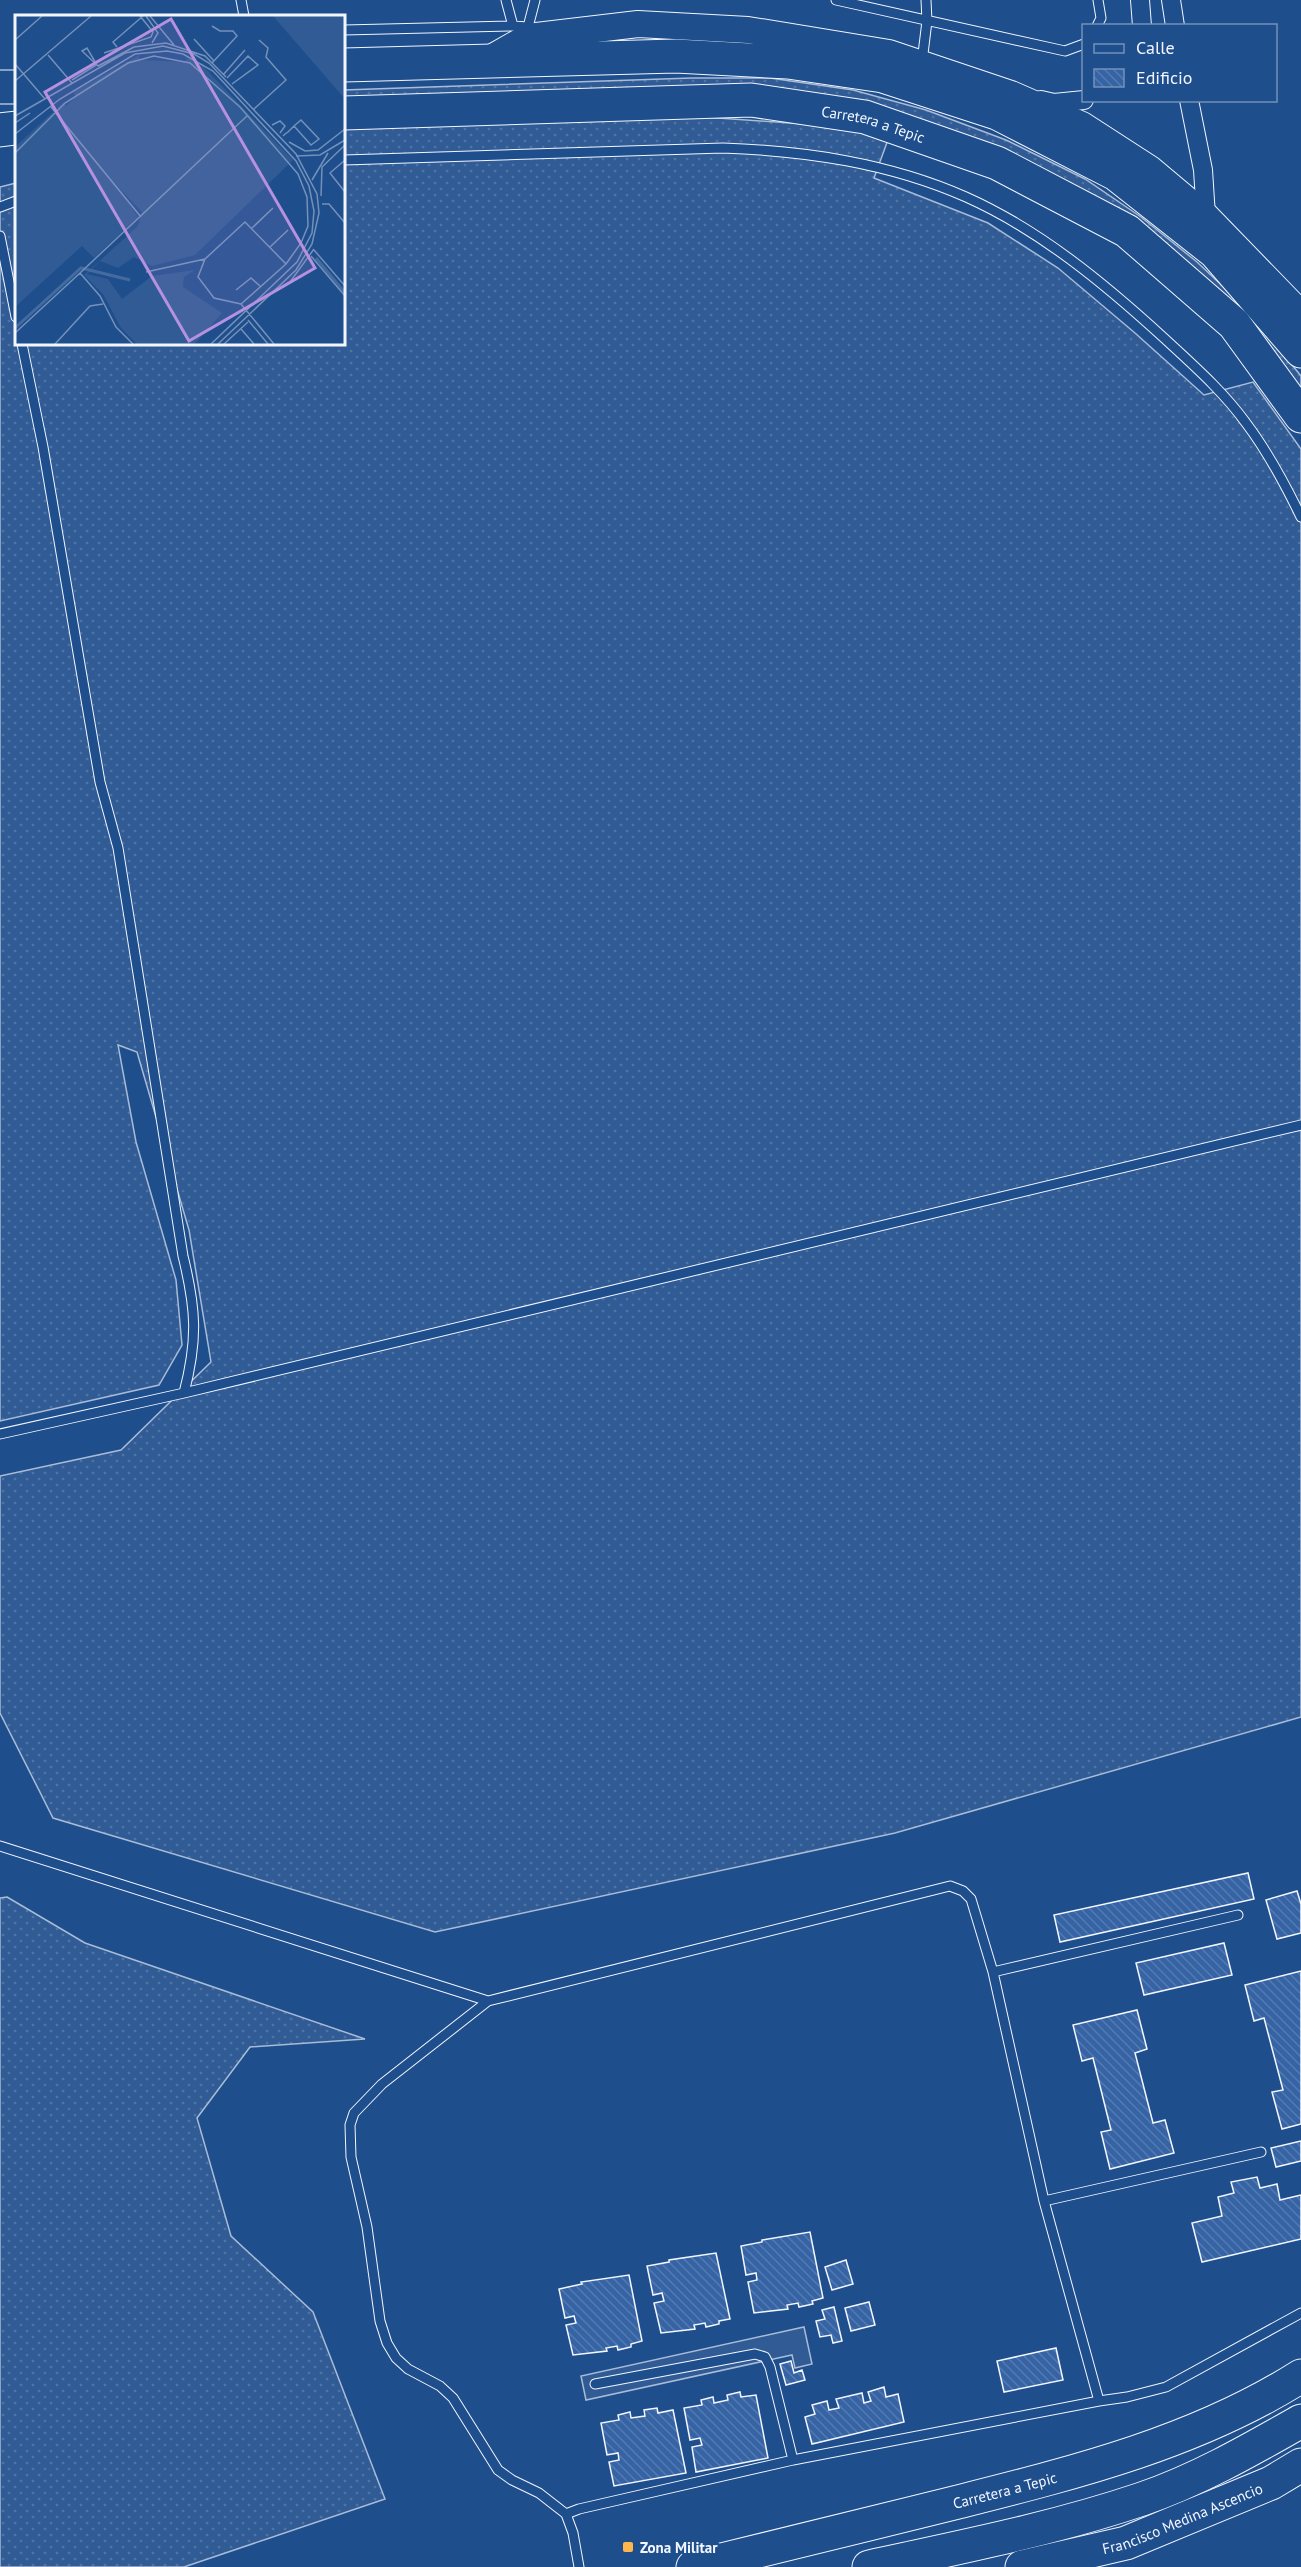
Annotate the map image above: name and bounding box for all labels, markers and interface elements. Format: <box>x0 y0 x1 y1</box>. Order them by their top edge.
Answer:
inset map <box>15 15 345 345</box>
legend <box>1082 24 1277 102</box>
text: Calle <box>1136 36 1175 59</box>
text: Edificio <box>1136 66 1192 89</box>
street label: Carretera a Tepic <box>820 101 928 147</box>
street label: Carretera a Tepic <box>951 2467 1059 2512</box>
street label: Francisco Medina Ascencio <box>1100 2478 1265 2558</box>
place label: Zona Militar <box>640 2538 718 2557</box>
marker: Zona Militar <box>621 2540 635 2554</box>

